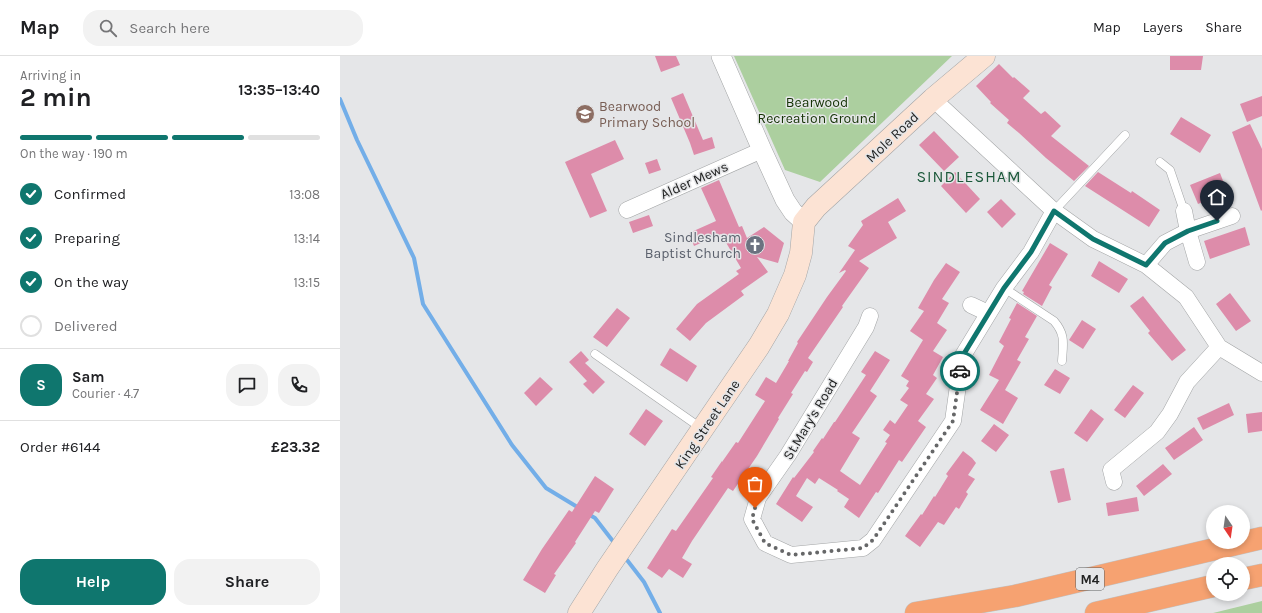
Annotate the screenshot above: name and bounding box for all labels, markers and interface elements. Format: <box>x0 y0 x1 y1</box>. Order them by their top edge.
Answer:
search box <box>83 10 363 46</box>
text: Map <box>20 17 59 39</box>
icon: search <box>97 17 119 39</box>
text: Search here <box>129 19 210 37</box>
text: Map <box>1093 19 1121 36</box>
text: Layers <box>1143 19 1183 36</box>
text: Share <box>1205 19 1242 36</box>
text: Arriving in <box>20 68 81 83</box>
text: 13:35–13:40 <box>238 81 320 99</box>
text: 2 min <box>20 82 92 113</box>
park label: Bearwood Recreation Ground <box>758 94 876 127</box>
place label: Bearwood Primary School <box>599 98 695 131</box>
school or university icon: Bearwood Primary School <box>574 103 596 125</box>
street label: Mole Road <box>862 109 922 166</box>
text: On the way · 190 m <box>20 146 128 161</box>
street label: Alder Mews <box>658 158 731 203</box>
district label: SINDLESHAM <box>916 167 1022 186</box>
pin <box>1200 180 1234 221</box>
icon: check <box>20 183 42 205</box>
text: Confirmed <box>54 185 126 203</box>
icon: home <box>1206 186 1228 208</box>
text: 13:08 <box>289 187 320 202</box>
icon: check <box>20 227 42 249</box>
text: Preparing <box>54 229 120 247</box>
place label: Sindlesham Baptist Church <box>645 229 741 262</box>
text: 13:14 <box>293 231 320 246</box>
church icon: Sindlesham Baptist Church <box>744 234 766 256</box>
icon: check <box>20 271 42 293</box>
text: On the way <box>54 273 128 291</box>
text: 13:15 <box>293 275 320 290</box>
text: Delivered <box>54 317 118 335</box>
courier <box>940 351 980 391</box>
icon: car <box>949 360 971 382</box>
button: chat <box>226 364 268 406</box>
button: phone <box>278 364 320 406</box>
text: Sam <box>72 368 105 386</box>
street label: St.Mary's Road <box>779 375 841 463</box>
text: S <box>36 376 46 394</box>
street label: King Street Lane <box>671 376 744 472</box>
text: Courier · 4.7 <box>72 386 139 401</box>
text: Order #6144 <box>20 438 100 456</box>
text: £23.32 <box>271 438 320 456</box>
pin <box>738 467 772 508</box>
icon: bag <box>744 473 766 495</box>
north arrow <box>1206 505 1250 549</box>
map controls <box>1206 505 1250 601</box>
button: locate <box>1206 557 1250 601</box>
button: Help <box>20 559 166 605</box>
button: Share <box>174 559 320 605</box>
road number: M4 <box>1076 568 1104 590</box>

